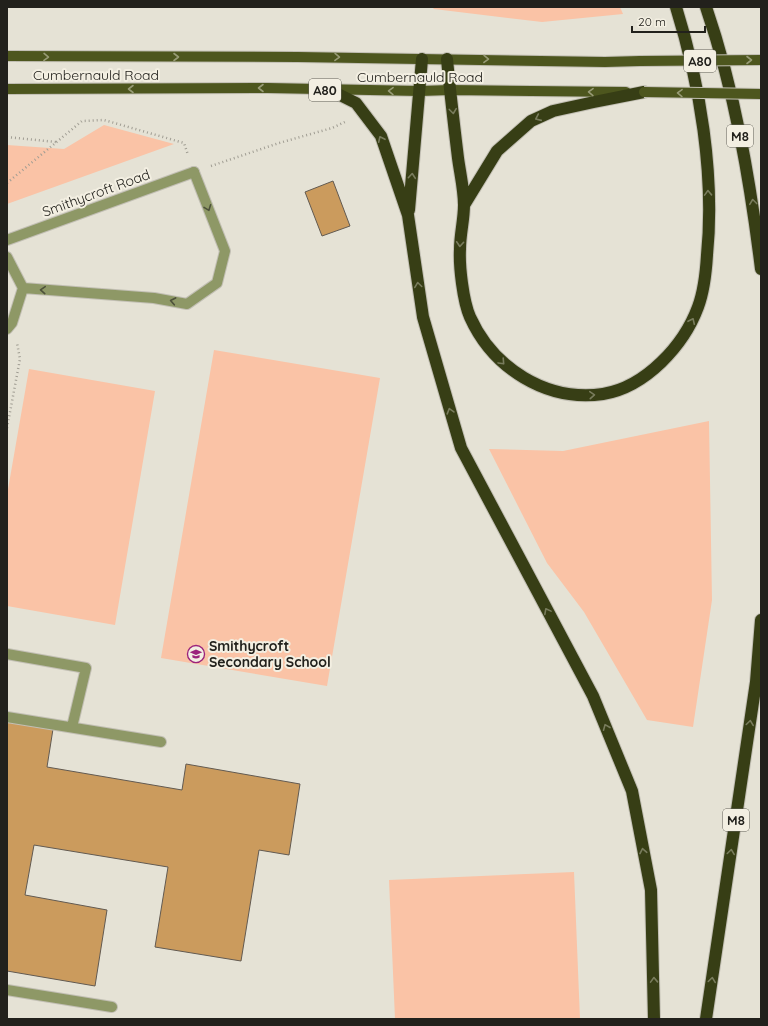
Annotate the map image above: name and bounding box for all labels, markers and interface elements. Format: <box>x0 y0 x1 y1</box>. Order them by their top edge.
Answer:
scale bar <box>632 8 705 34</box>
text: 20 m <box>638 14 666 29</box>
road number: A80 <box>684 50 716 72</box>
one-way arrow <box>43 53 49 61</box>
one-way arrow <box>173 53 179 61</box>
one-way arrow <box>334 53 340 61</box>
one-way arrow <box>483 55 489 64</box>
one-way arrow <box>746 56 752 65</box>
street label: Cumbernauld Road <box>33 66 159 84</box>
street label: Cumbernauld Road <box>357 68 483 86</box>
road number: A80 <box>309 79 341 101</box>
one-way arrow <box>258 84 264 92</box>
one-way arrow <box>128 85 134 93</box>
one-way arrow <box>388 87 394 95</box>
one-way arrow <box>588 88 594 96</box>
one-way arrow <box>677 89 683 97</box>
one-way arrow <box>448 108 457 114</box>
one-way arrow <box>535 113 543 121</box>
road number: M8 <box>727 125 753 147</box>
one-way arrow <box>378 136 386 143</box>
street label: Smithycroft Road <box>40 165 152 221</box>
one-way arrow <box>407 173 416 180</box>
one-way arrow <box>704 190 713 196</box>
one-way arrow <box>748 199 757 205</box>
one-way arrow <box>204 204 212 211</box>
one-way arrow <box>456 241 465 247</box>
one-way arrow <box>414 282 423 288</box>
one-way arrow <box>40 285 46 294</box>
one-way arrow <box>170 298 176 306</box>
one-way arrow <box>687 318 695 325</box>
one-way arrow <box>497 357 505 365</box>
one-way arrow <box>589 390 595 399</box>
one-way arrow <box>446 408 455 415</box>
one-way arrow <box>545 608 552 615</box>
place label: Smithycroft Secondary School <box>209 637 331 671</box>
school or university icon: Smithycroft Secondary School <box>186 644 206 664</box>
one-way arrow <box>745 720 754 726</box>
one-way arrow <box>602 724 610 731</box>
road number: M8 <box>723 809 749 831</box>
one-way arrow <box>640 848 648 854</box>
one-way arrow <box>726 849 735 855</box>
one-way arrow <box>650 977 658 983</box>
one-way arrow <box>707 977 716 983</box>

